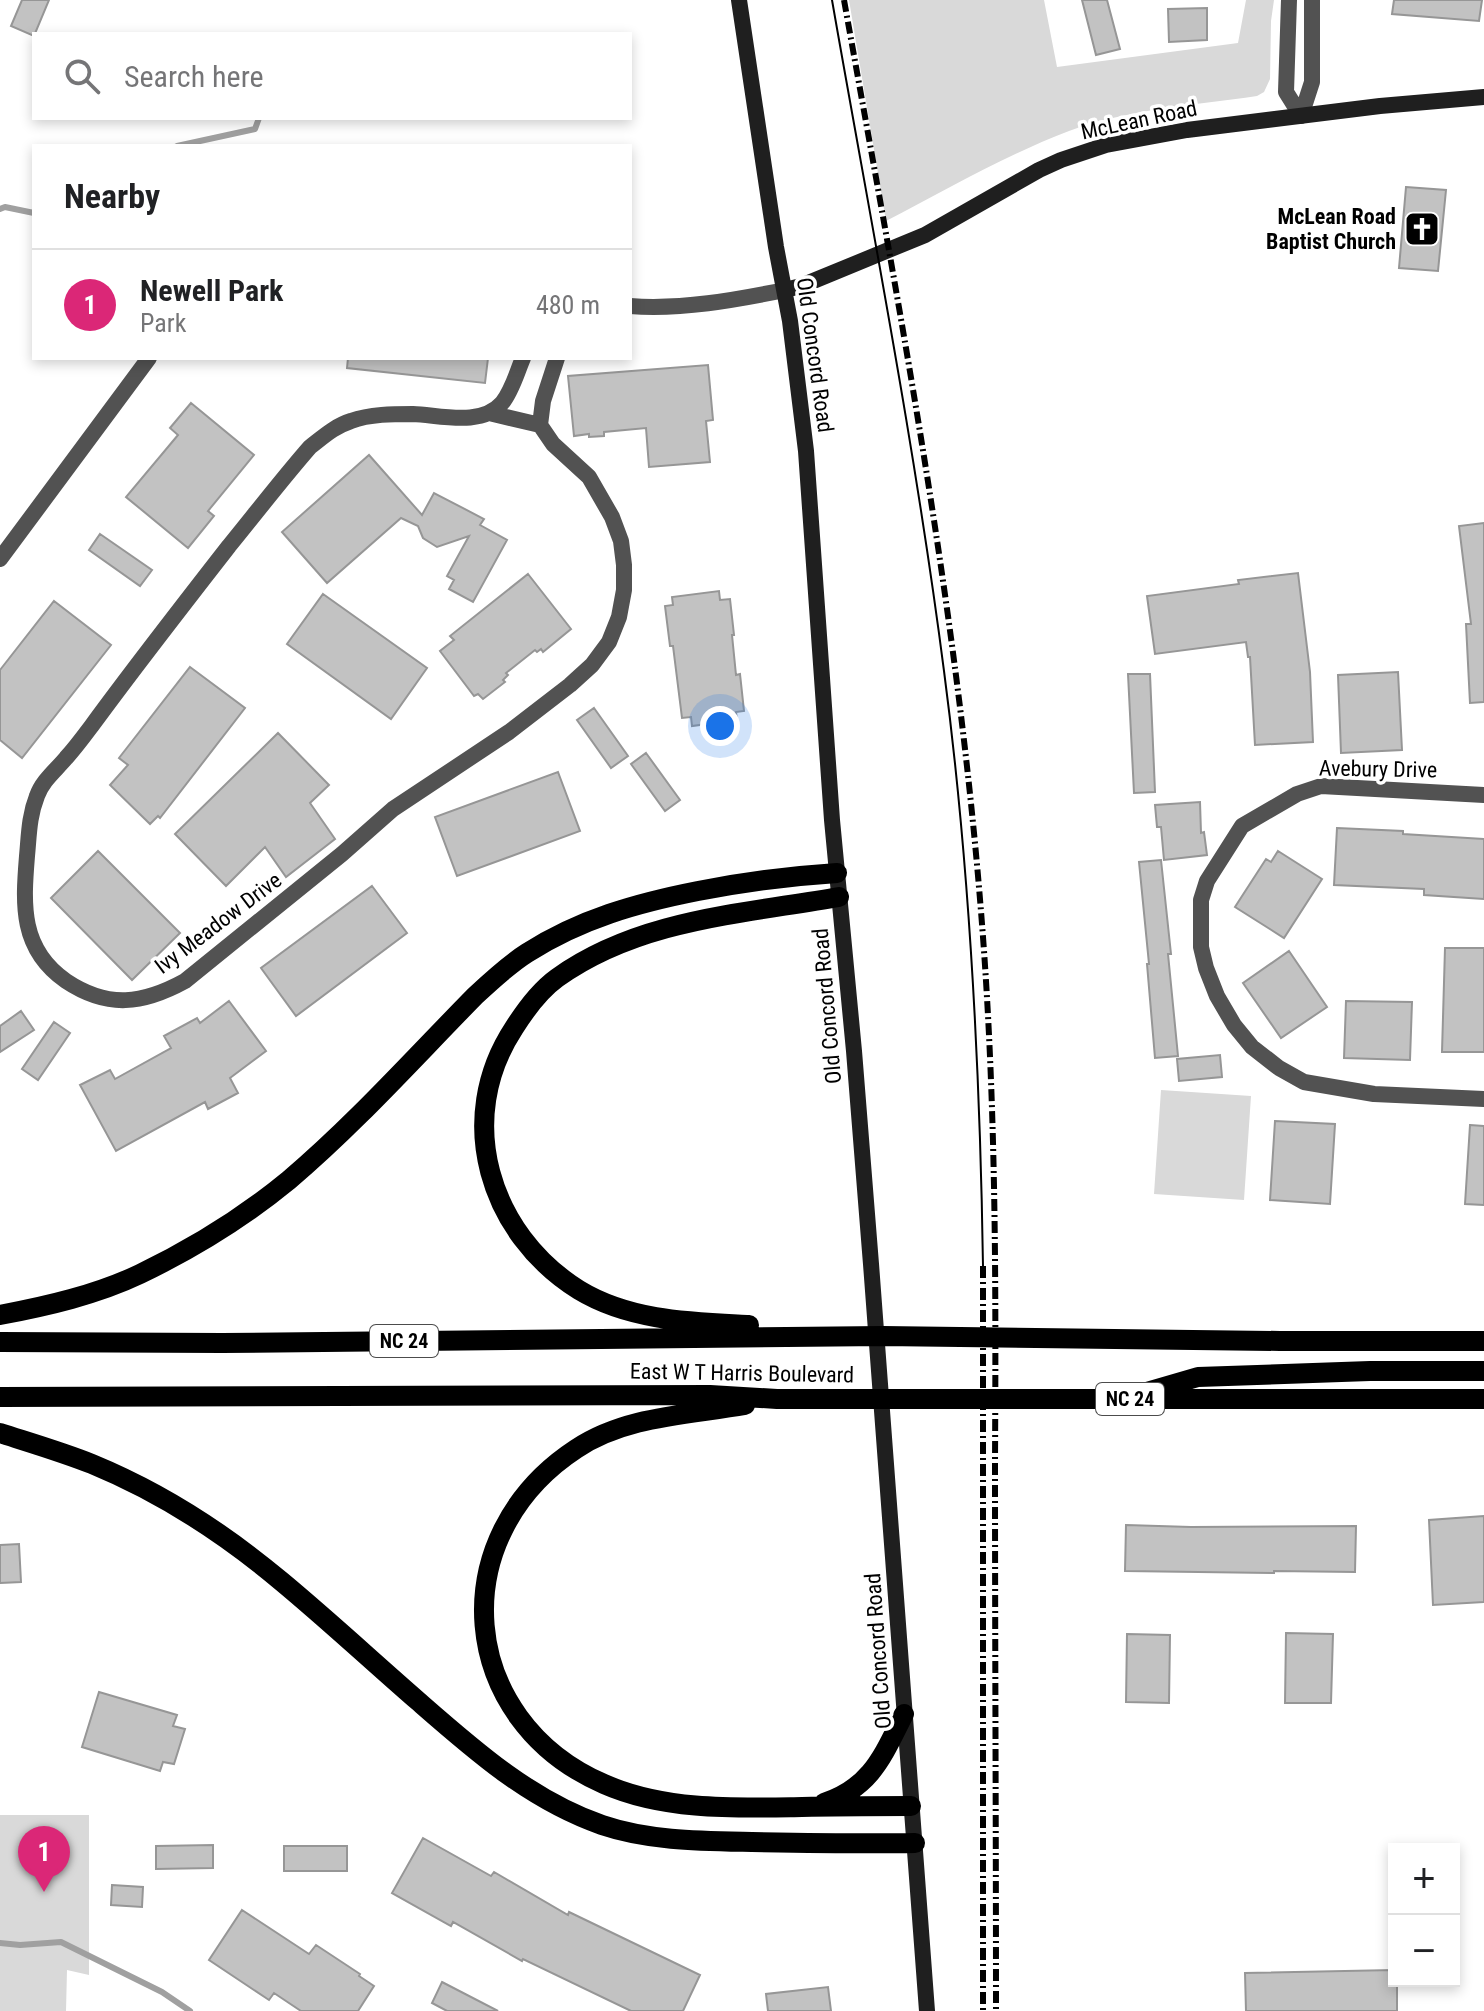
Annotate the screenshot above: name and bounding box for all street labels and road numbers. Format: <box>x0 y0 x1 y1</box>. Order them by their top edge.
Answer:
street label: McLean Road <box>1079 96 1199 144</box>
street label: Old Concord Road <box>792 276 838 434</box>
street label: Avebury Drive <box>1319 755 1437 783</box>
street label: Ivy Meadow Drive <box>150 867 286 979</box>
street label: Old Concord Road <box>808 927 846 1085</box>
road number: NC 24 <box>370 1325 438 1357</box>
street label: East W T Harris Boulevard <box>630 1359 854 1387</box>
road number: NC 24 <box>1096 1383 1164 1415</box>
street label: Old Concord Road <box>860 1572 896 1730</box>

